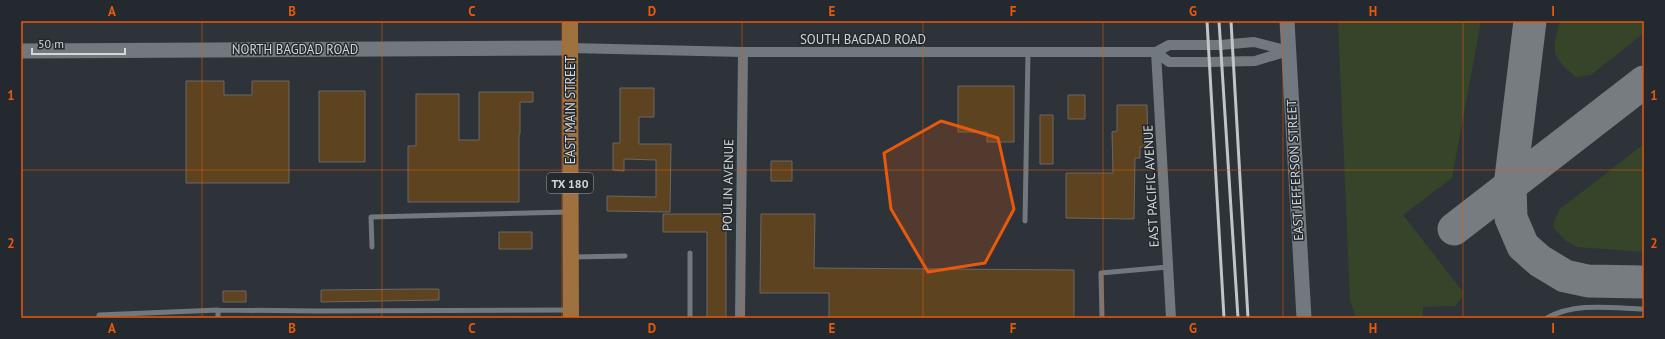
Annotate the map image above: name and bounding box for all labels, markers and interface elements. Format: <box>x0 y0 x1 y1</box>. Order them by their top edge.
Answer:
text: A <box>108 3 116 20</box>
text: B <box>288 3 296 20</box>
text: C <box>468 3 476 20</box>
text: D <box>648 3 656 20</box>
text: E <box>829 3 836 20</box>
text: F <box>1010 3 1017 20</box>
text: G <box>1189 3 1197 20</box>
text: H <box>1369 3 1377 20</box>
text: I <box>1551 3 1555 20</box>
scale bar <box>32 30 125 56</box>
street label: SOUTH BAGDAD ROAD <box>800 31 926 48</box>
text: 50 m <box>38 36 64 51</box>
street label: NORTH BAGDAD ROAD <box>232 41 358 58</box>
street label: EAST MAIN STREET <box>562 56 579 164</box>
text: 1 <box>7 87 15 104</box>
text: 1 <box>1650 87 1658 104</box>
street label: EAST JEFFERSON STREET <box>1283 99 1307 241</box>
street label: EAST PACIFIC AVENUE <box>1139 124 1163 248</box>
street label: POULIN AVENUE <box>719 139 737 231</box>
road number: TX 180 <box>547 173 593 193</box>
text: 2 <box>7 235 15 252</box>
text: 2 <box>1650 235 1658 252</box>
text: A <box>108 320 116 337</box>
text: B <box>288 320 296 337</box>
text: C <box>468 320 476 337</box>
text: D <box>648 320 656 337</box>
text: E <box>829 320 836 337</box>
text: F <box>1010 320 1017 337</box>
text: G <box>1189 320 1197 337</box>
text: H <box>1369 320 1377 337</box>
text: I <box>1551 320 1555 337</box>

